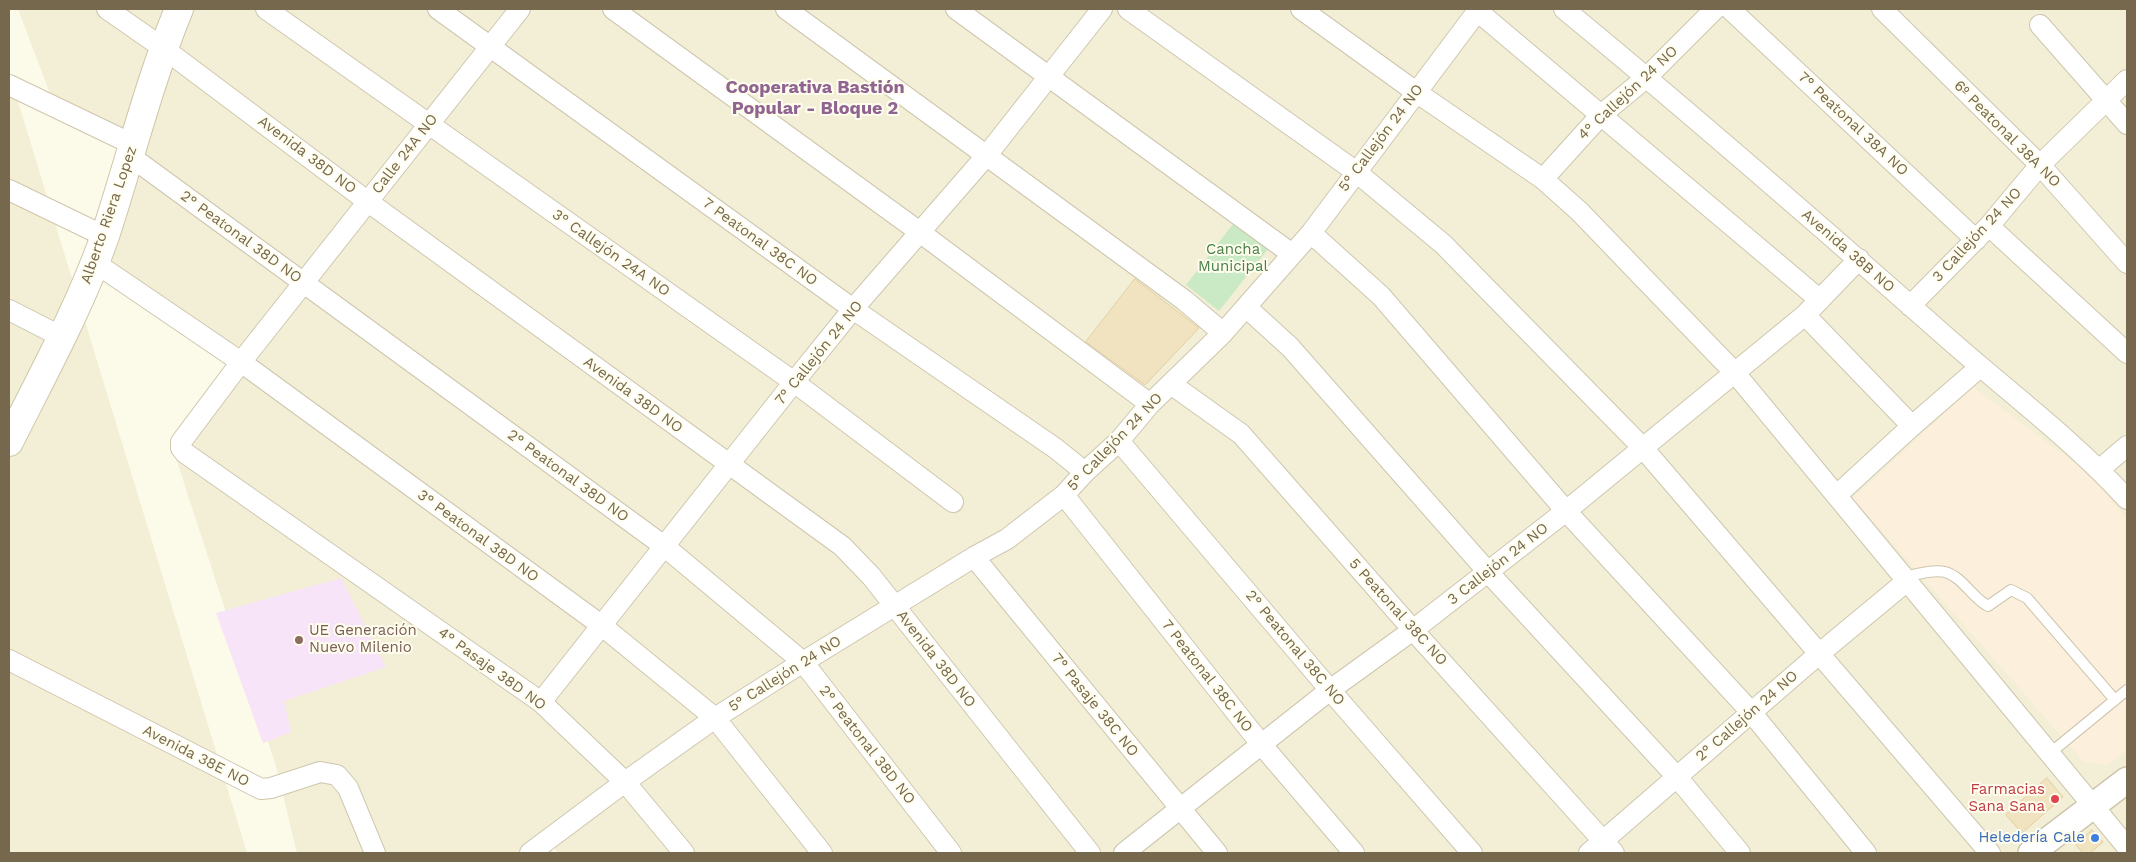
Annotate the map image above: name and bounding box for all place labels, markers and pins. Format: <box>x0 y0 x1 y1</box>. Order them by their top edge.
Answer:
place label: UE Generación Nuevo Milenio <box>309 622 417 657</box>
marker: UE Generación Nuevo Milenio <box>293 634 305 646</box>
place label: Farmacias Sana Sana <box>1968 781 2045 816</box>
marker: Farmacias Sana Sana <box>2049 793 2061 805</box>
place label: Heledería Cale <box>1978 829 2085 847</box>
marker: Heledería Cale <box>2089 832 2101 844</box>

